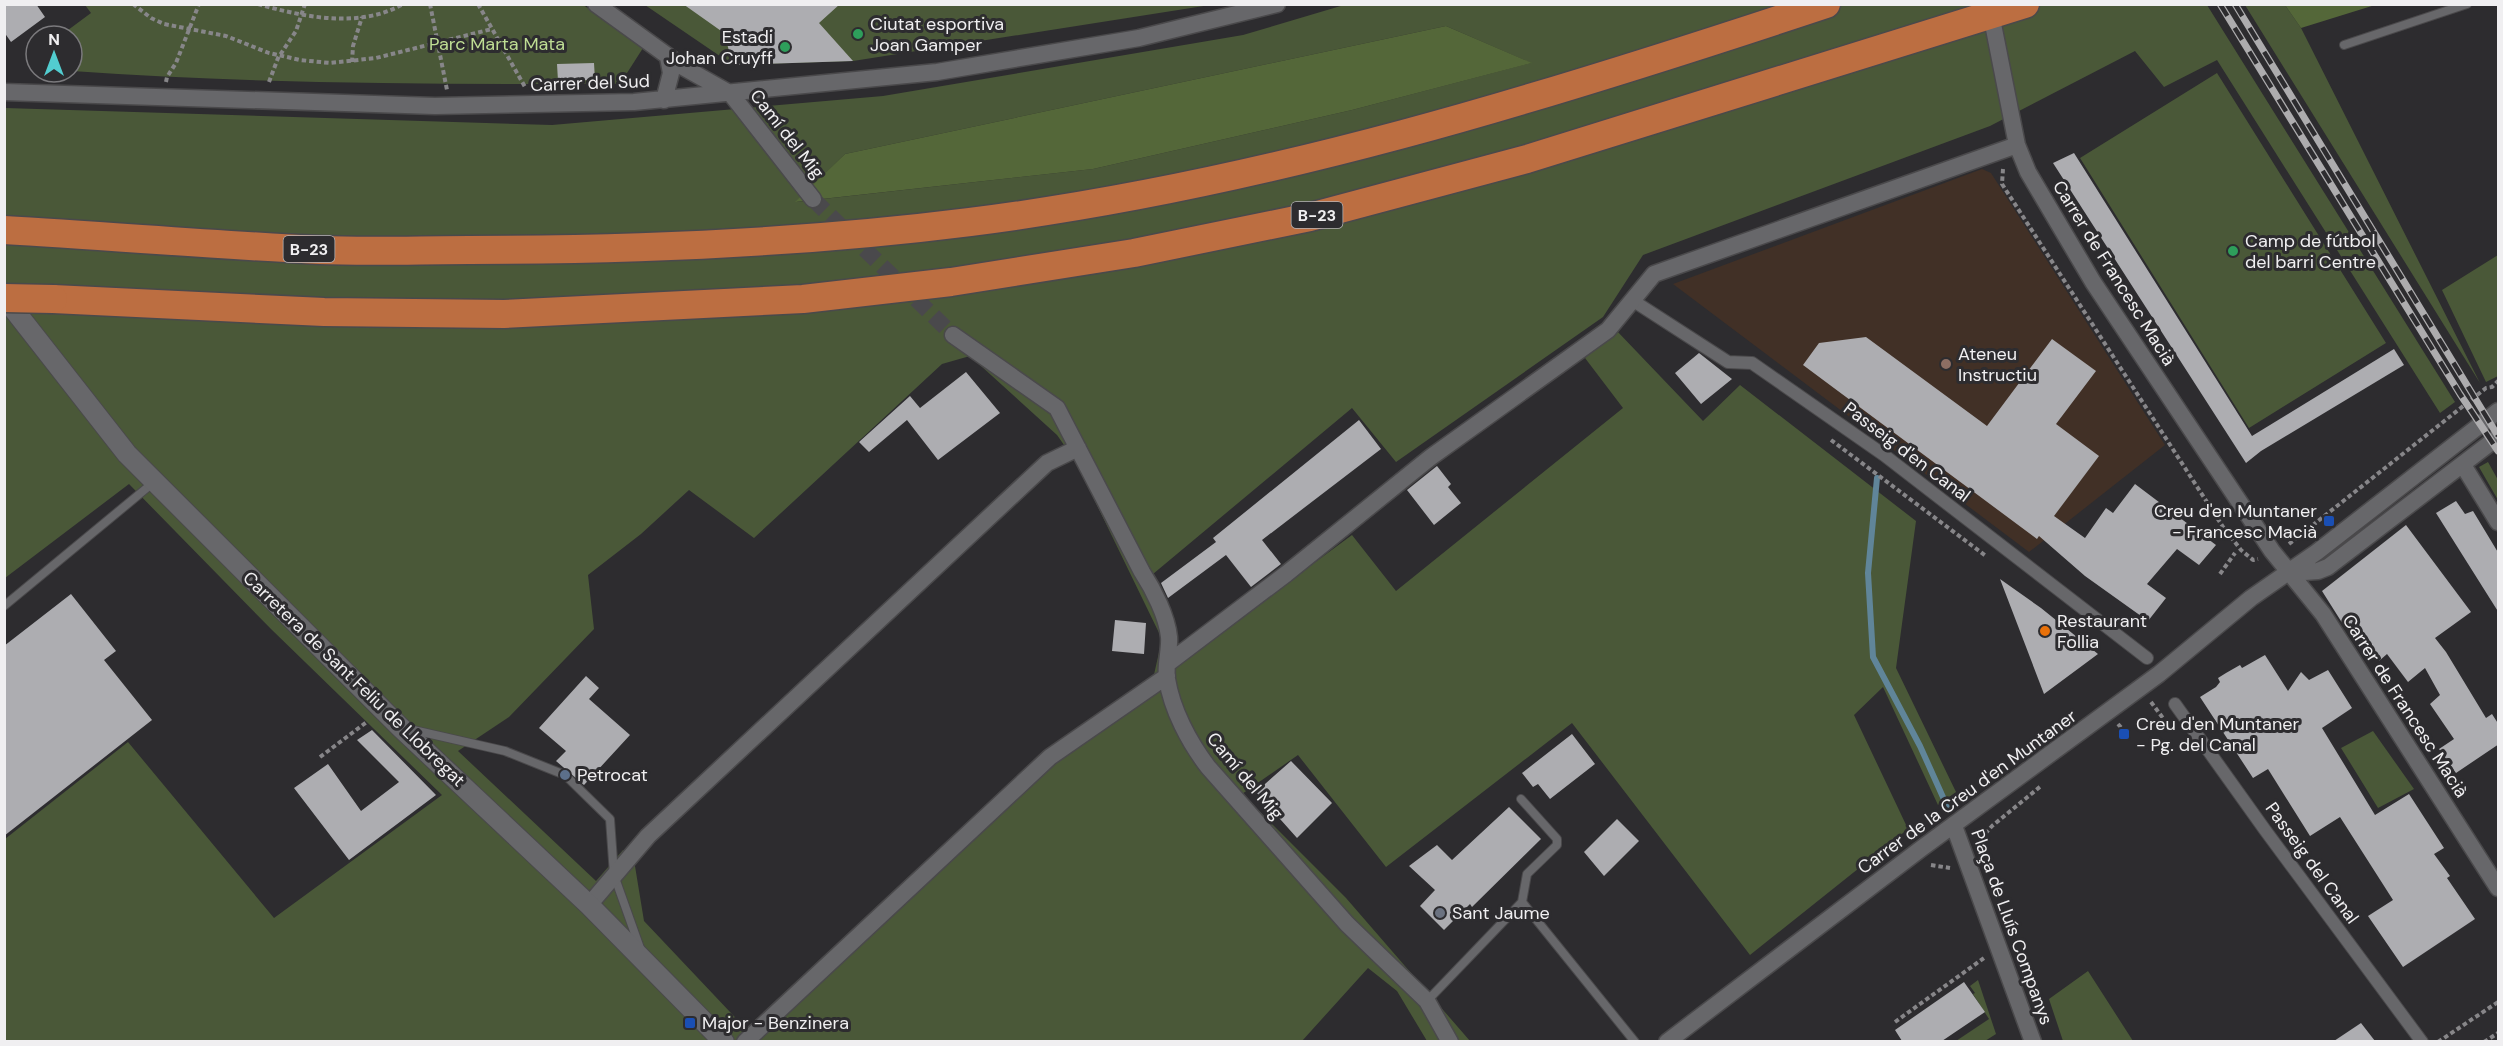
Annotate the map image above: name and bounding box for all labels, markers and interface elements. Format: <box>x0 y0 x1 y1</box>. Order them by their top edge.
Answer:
place label: Ciutat esportiva Joan Gamper <box>870 12 1004 57</box>
north arrow <box>24 24 84 84</box>
place label: Estadi Johan Cruyff <box>666 25 773 70</box>
marker: Ciutat esportiva Joan Gamper <box>851 27 865 41</box>
text: N <box>48 29 60 50</box>
park label: Parc Marta Mata <box>429 32 565 56</box>
marker: Estadi Johan Cruyff <box>778 40 792 54</box>
street label: Carrer del Sud <box>530 69 650 97</box>
street label: Camí del Mig <box>744 84 830 184</box>
street label: Carrer de Francesc Macià <box>2047 176 2181 370</box>
road number: B-23 <box>1292 202 1342 228</box>
place label: Camp de fútbol del barri Centre <box>2245 229 2376 274</box>
road number: B-23 <box>284 236 334 262</box>
marker: Camp de fútbol del barri Centre <box>2226 244 2240 258</box>
place label: Ateneu Instructiu <box>1958 342 2037 387</box>
marker: Ateneu Instructiu <box>1939 357 1953 371</box>
street label: Passeig d'en Canal <box>1839 396 1975 508</box>
place label: Creu d'en Muntaner - Francesc Macià <box>2154 499 2317 544</box>
marker: Creu d'en Muntaner - Francesc Macià <box>2322 514 2336 528</box>
street label: Carretera de Sant Feliu de Llobregat <box>238 566 470 792</box>
place label: Restaurant Follia <box>2057 609 2147 654</box>
street label: Carrer de Francesc Macià <box>2337 610 2473 802</box>
marker: Restaurant Follia <box>2038 624 2052 638</box>
street label: Carrer de la Creu d'en Muntaner <box>1853 704 2082 880</box>
place label: Creu d'en Muntaner - Pg. del Canal <box>2136 712 2299 757</box>
street label: Camí del Mig <box>1201 727 1289 825</box>
marker: Creu d'en Muntaner - Pg. del Canal <box>2117 727 2131 741</box>
place label: Petrocat <box>577 763 648 787</box>
marker: Petrocat <box>558 768 572 782</box>
street label: Passeig del Canal <box>2260 798 2364 928</box>
street label: Plaça de Lluís Companys <box>1965 826 2059 1028</box>
place label: Sant Jaume <box>1452 901 1550 925</box>
marker: Sant Jaume <box>1433 906 1447 920</box>
place label: Major - Benzinera <box>702 1011 849 1035</box>
marker: Major - Benzinera <box>683 1016 697 1030</box>

